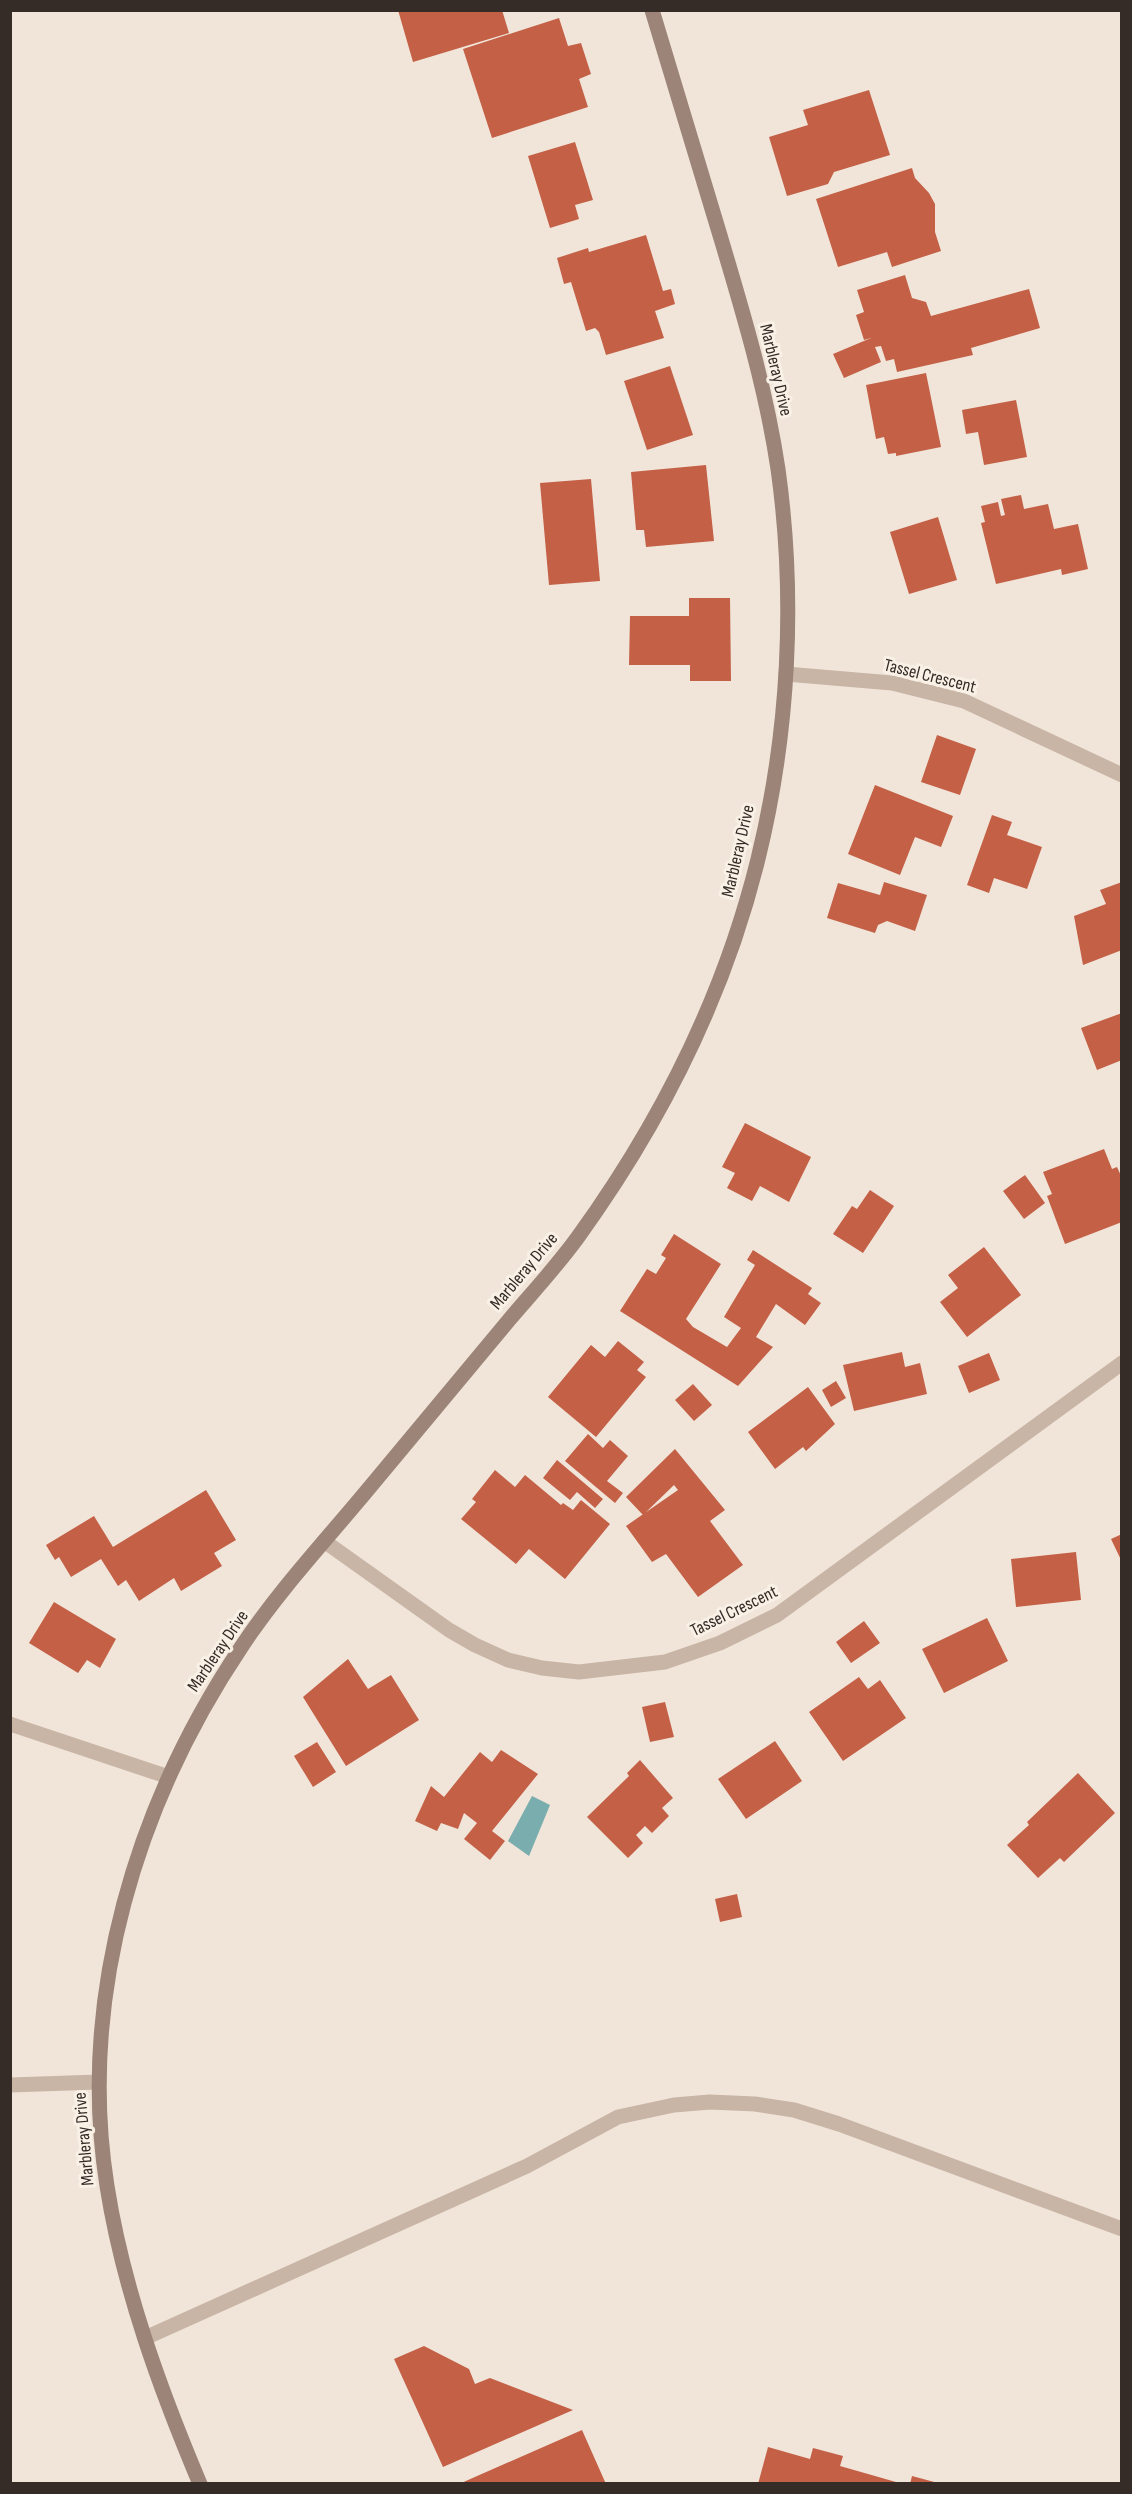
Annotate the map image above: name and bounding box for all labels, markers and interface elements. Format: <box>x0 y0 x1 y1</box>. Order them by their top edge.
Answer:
street label: Marbleray Drive <box>755 322 797 418</box>
street label: Tassel Crescent <box>882 654 979 698</box>
street label: Marbleray Drive <box>717 803 759 899</box>
street label: Marbleray Drive <box>486 1228 562 1314</box>
street label: Tassel Crescent <box>687 1581 781 1641</box>
street label: Marbleray Drive <box>183 1606 253 1696</box>
street label: Marbleray Drive <box>69 2091 99 2187</box>

